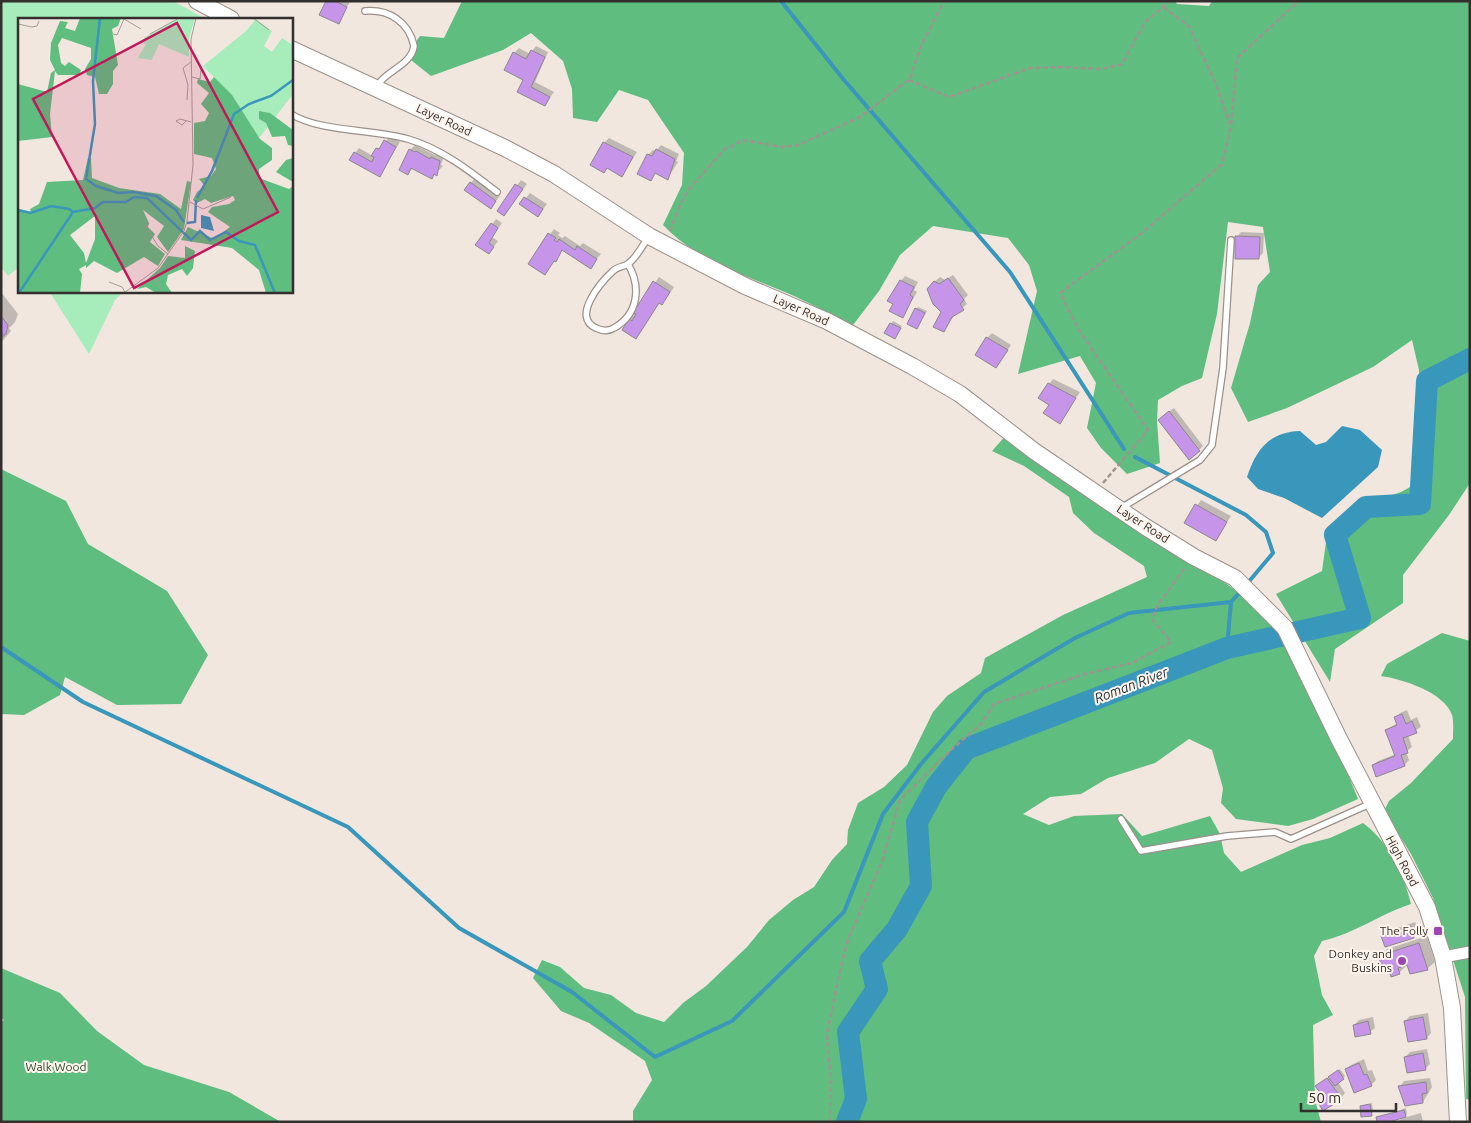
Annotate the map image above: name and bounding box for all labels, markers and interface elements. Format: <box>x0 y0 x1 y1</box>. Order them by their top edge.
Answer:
inset map <box>18 18 292 292</box>
street label: Layer Road <box>414 101 474 138</box>
street label: Layer Road <box>771 291 831 328</box>
street label: Layer Road <box>1115 502 1172 545</box>
water label: Roman River <box>1092 663 1171 706</box>
street label: High Road <box>1384 833 1421 888</box>
place label: The Folly <box>1380 924 1428 937</box>
marker: The Folly <box>1432 925 1444 937</box>
place label: Donkey and Buskins <box>1329 947 1392 974</box>
marker: Donkey and Buskins <box>1396 955 1408 967</box>
park label: Walk Wood <box>26 1060 86 1073</box>
scale bar <box>1301 1080 1396 1112</box>
text: 50 m <box>1308 1089 1341 1106</box>

